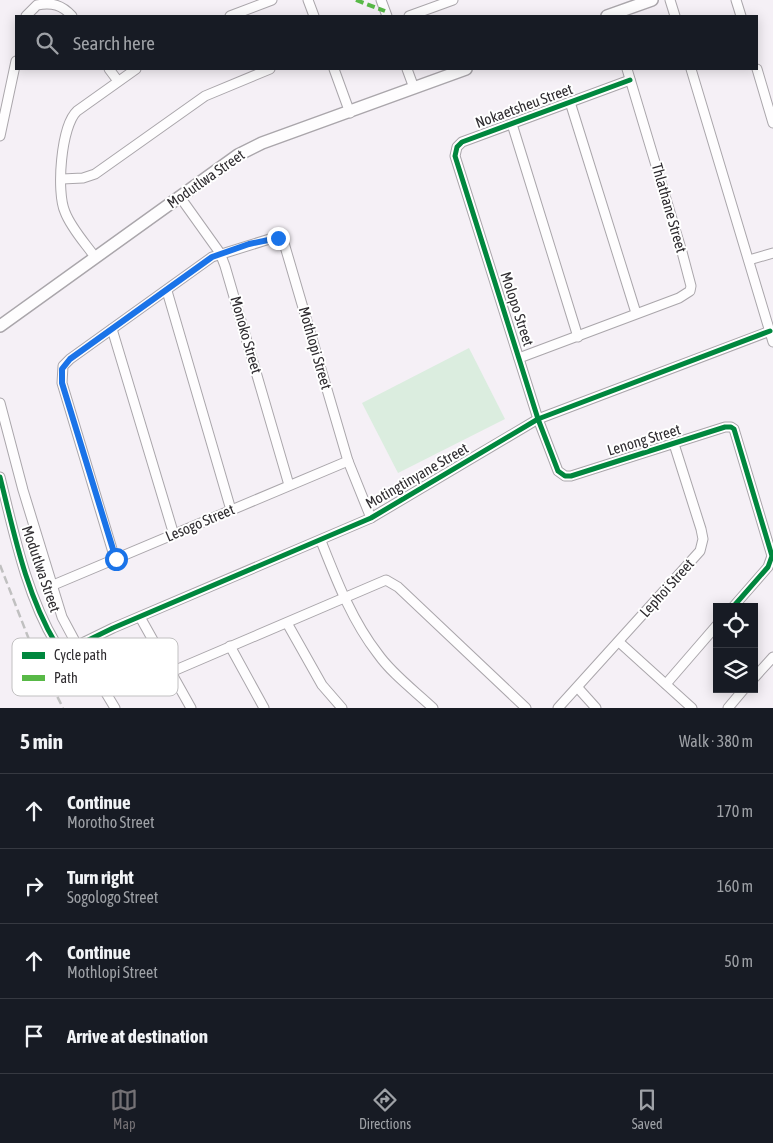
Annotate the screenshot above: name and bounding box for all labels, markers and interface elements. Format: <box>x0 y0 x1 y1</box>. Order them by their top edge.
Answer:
search box <box>15 15 758 70</box>
icon: search <box>33 29 61 57</box>
text: Search here <box>73 32 155 54</box>
street label: Nokaetsheu Street <box>473 80 575 131</box>
street label: Modutlwa Street <box>164 146 248 211</box>
street label: Thlathane Street <box>649 161 690 254</box>
route end <box>267 227 290 250</box>
street label: Molopo Street <box>497 270 537 348</box>
street label: Monoko Street <box>227 294 266 376</box>
street label: Mothlopi Street <box>296 305 335 391</box>
street label: Lenong Street <box>605 420 683 459</box>
street label: Motingtinyane Street <box>362 439 471 512</box>
street label: Lesogo Street <box>163 500 237 545</box>
street label: Modutlwa Street <box>19 523 64 614</box>
route start <box>105 548 128 571</box>
street label: Lephoi Street <box>636 555 697 620</box>
map controls <box>713 603 758 693</box>
button: locate <box>713 603 758 648</box>
legend <box>12 638 178 696</box>
text: Cycle path <box>54 647 107 663</box>
button: layers <box>713 648 758 693</box>
text: Path <box>54 670 78 686</box>
text: 5 min <box>20 729 63 753</box>
text: Walk · 380 m <box>679 732 753 750</box>
text: Continue <box>67 791 131 813</box>
icon: ahead <box>20 797 48 825</box>
text: 170 m <box>717 802 753 820</box>
text: Morotho Street <box>67 813 155 831</box>
text: Turn right <box>67 866 134 888</box>
icon: right <box>20 872 48 900</box>
text: 160 m <box>717 877 753 895</box>
text: Sogologo Street <box>67 888 158 906</box>
text: Continue <box>67 941 131 963</box>
icon: ahead <box>20 947 48 975</box>
text: 50 m <box>724 952 753 970</box>
text: Mothlopi Street <box>67 963 158 981</box>
icon: arrive <box>20 1022 48 1050</box>
text: Arrive at destination <box>67 1025 208 1047</box>
tab: Map <box>110 1086 138 1132</box>
tab: Directions <box>359 1086 411 1132</box>
tab: Saved <box>632 1086 663 1132</box>

